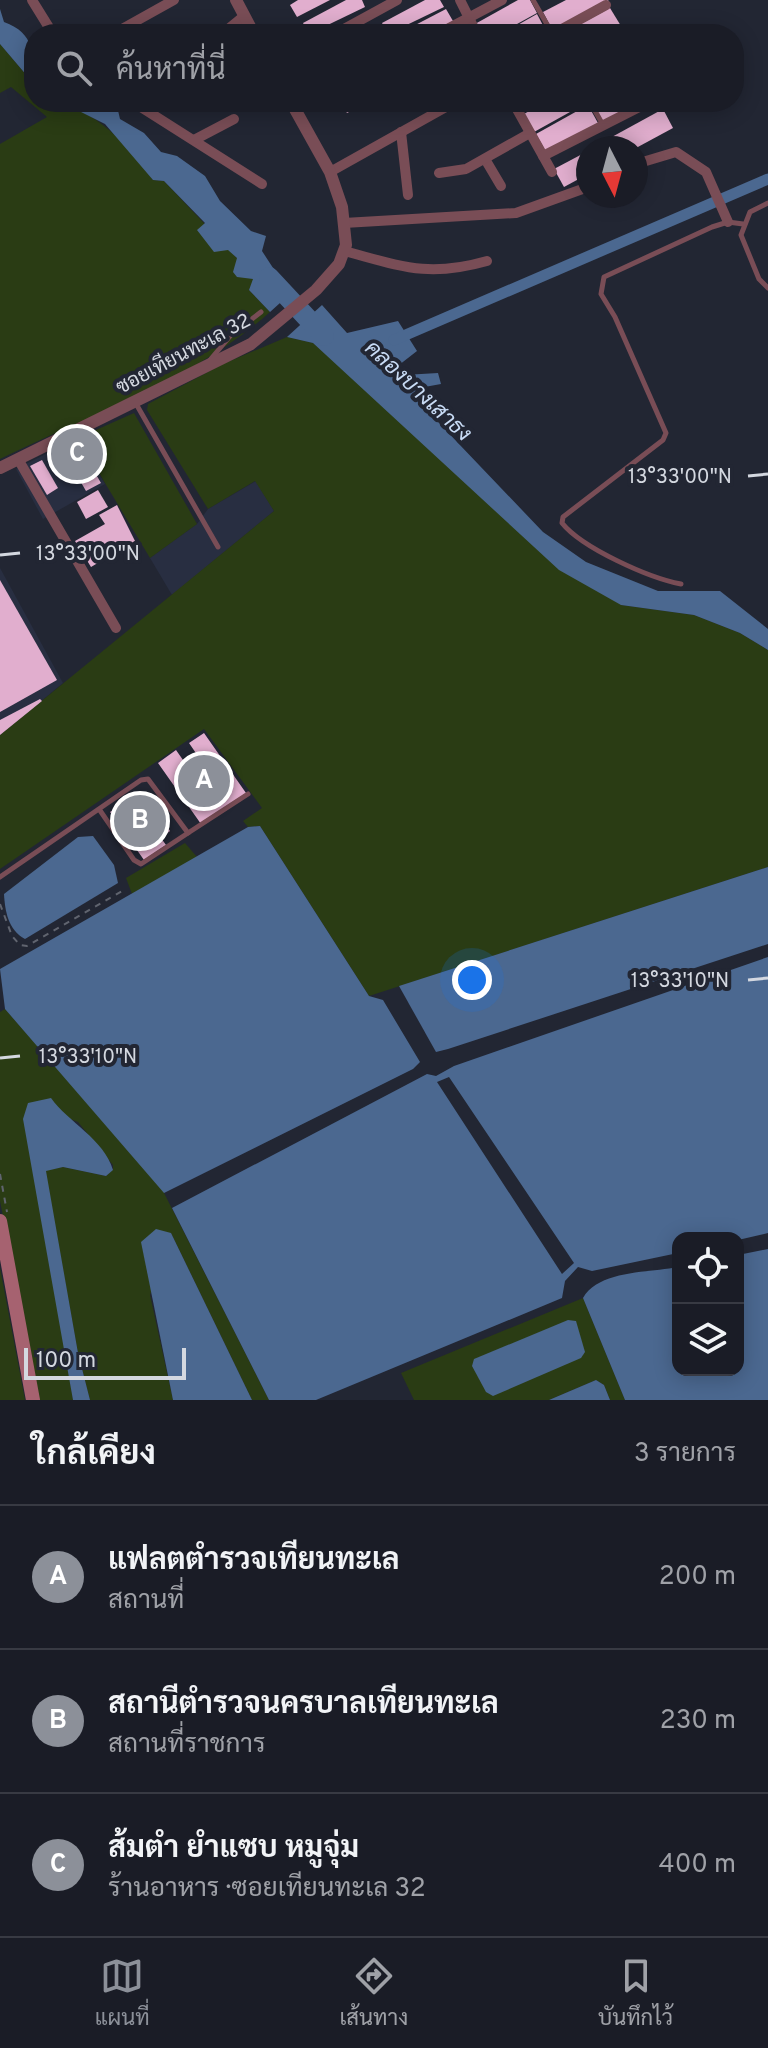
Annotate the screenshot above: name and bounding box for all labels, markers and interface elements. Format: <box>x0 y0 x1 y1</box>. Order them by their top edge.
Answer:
search box <box>24 24 744 112</box>
icon: search <box>52 46 96 90</box>
text: ค้นหาที่นี่ <box>116 53 226 90</box>
north arrow <box>576 136 648 208</box>
street label: ซอยเทียนทะเล 32 <box>111 306 256 401</box>
water label: คลองบางเสาธง <box>358 336 476 448</box>
pin: C <box>51 424 103 484</box>
text: 13°33'00"N <box>628 465 732 491</box>
text: 13°33'00"N <box>36 542 140 568</box>
pin: A <box>178 751 230 811</box>
pin: B <box>114 791 166 851</box>
your location <box>452 960 492 1000</box>
text: 13°33'10"N <box>631 969 729 995</box>
text: 13°33'10"N <box>39 1045 137 1071</box>
map controls <box>672 1232 744 1376</box>
button: locate <box>672 1232 744 1304</box>
button: layers <box>672 1304 744 1376</box>
scale bar <box>24 1344 186 1380</box>
text: 100 m <box>36 1348 96 1375</box>
text: ใกล้เคียง <box>32 1434 156 1477</box>
text: 3 รายการ <box>634 1438 736 1471</box>
text: แฟลตตำรวจเทียนทะเล <box>108 1543 400 1580</box>
text: A <box>49 1561 67 1594</box>
text: 200 m <box>659 1561 736 1594</box>
text: สถานที่ <box>108 1585 184 1618</box>
text: สถานีตำรวจนครบาลเทียนทะเล <box>108 1687 499 1724</box>
text: B <box>49 1705 67 1738</box>
text: 230 m <box>660 1705 736 1738</box>
text: สถานที่ราชการ <box>108 1729 266 1762</box>
text: ส้มตำ ยำแซบ หมูจุ่ม <box>108 1831 359 1868</box>
text: C <box>50 1849 66 1882</box>
text: 400 m <box>659 1849 736 1882</box>
text: ร้านอาหาร · ซอยเทียนทะเล 32 <box>108 1873 426 1906</box>
tab: แผนที่ <box>95 1954 150 2033</box>
tab: เส้นทาง <box>339 1954 408 2033</box>
tab: บันทึกไว้ <box>598 1954 673 2033</box>

